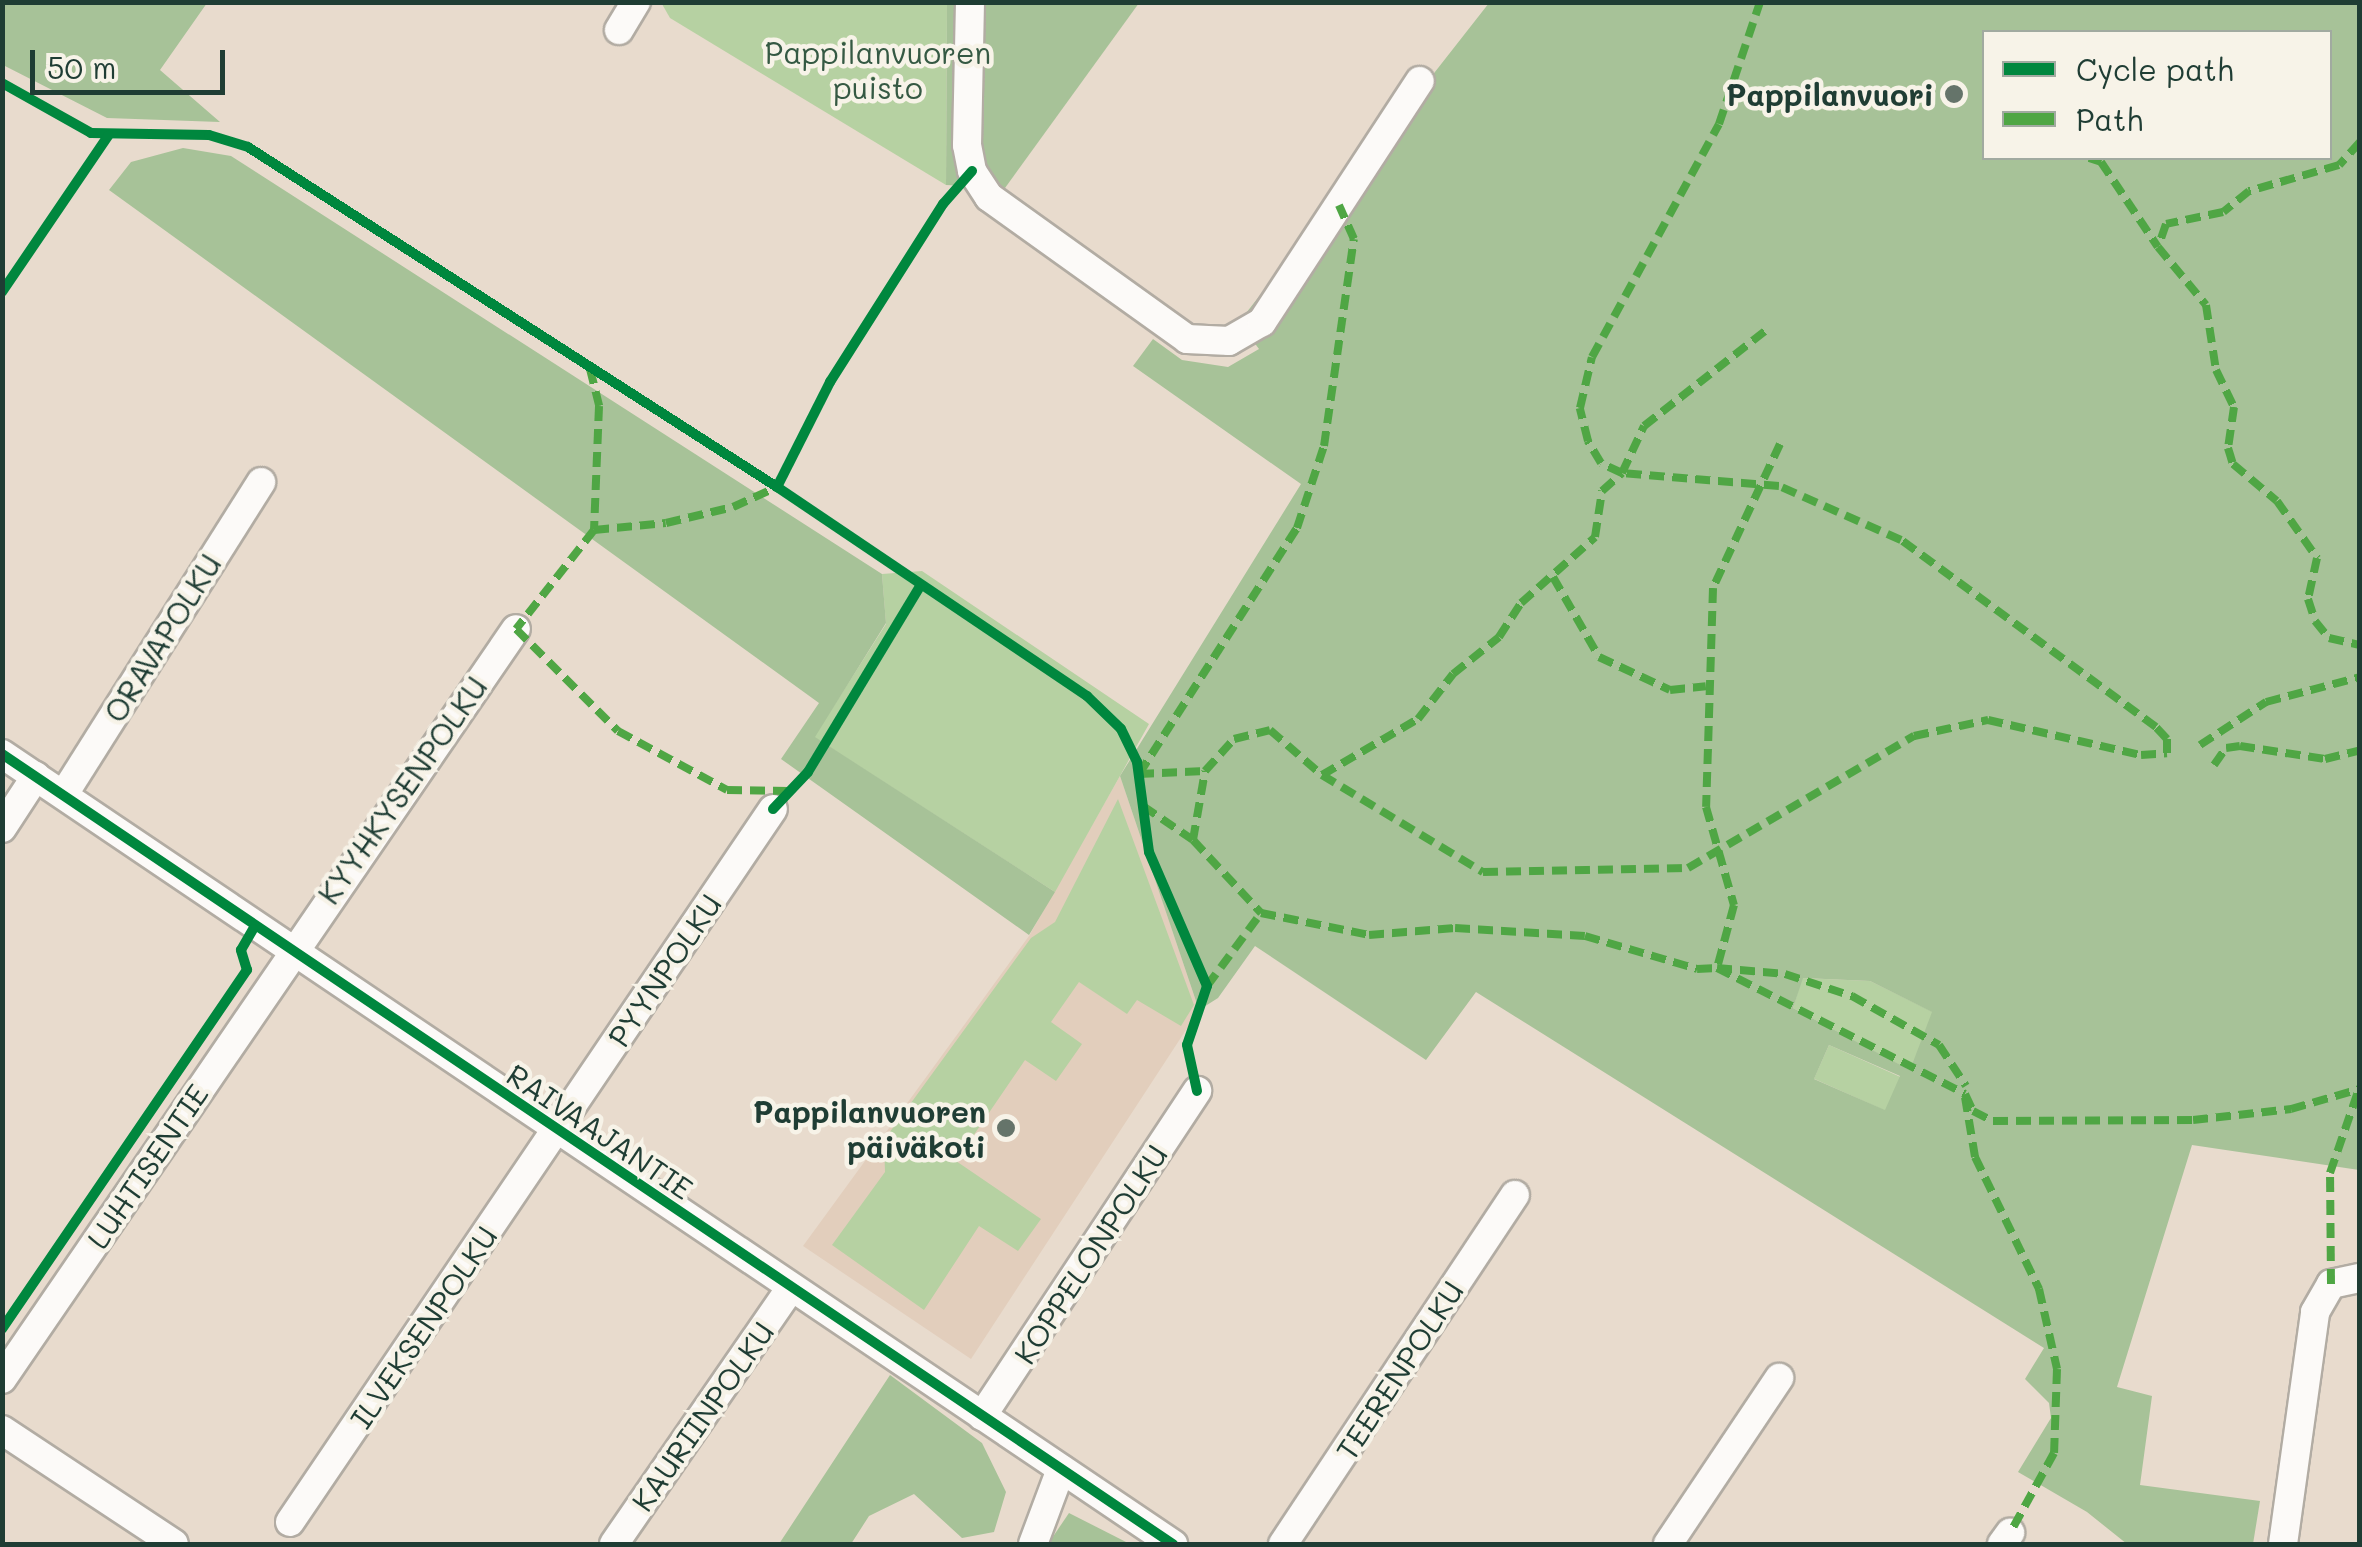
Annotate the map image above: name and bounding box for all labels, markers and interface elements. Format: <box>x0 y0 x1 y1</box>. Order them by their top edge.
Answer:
scale bar <box>35 30 230 92</box>
legend <box>1982 30 2332 160</box>
park label: Pappilanvuoren puisto <box>765 34 991 104</box>
text: 50 m <box>47 47 117 87</box>
text: Cycle path <box>2076 49 2234 89</box>
place label: Pappilanvuori <box>1726 76 1934 112</box>
marker: Pappilanvuori <box>1943 83 1965 105</box>
text: Path <box>2076 99 2143 139</box>
street label: ORAVAPOLKU <box>96 548 228 728</box>
street label: KYYHKYSENPOLKU <box>310 669 494 911</box>
street label: PYYNPOLKU <box>600 887 728 1053</box>
street label: RAIVAAJANTIE <box>500 1056 700 1206</box>
street label: LUHTISENTIE <box>79 1077 215 1255</box>
place label: Pappilanvuoren päiväkoti <box>753 1093 986 1164</box>
marker: Pappilanvuoren päiväkoti <box>995 1117 1017 1139</box>
street label: KOPPELONPOLKU <box>1006 1138 1174 1370</box>
street label: ILVEKSENPOLKU <box>342 1219 504 1435</box>
street label: TEERENPOLKU <box>1328 1274 1470 1466</box>
street label: KAURIINPOLKU <box>623 1314 781 1518</box>

